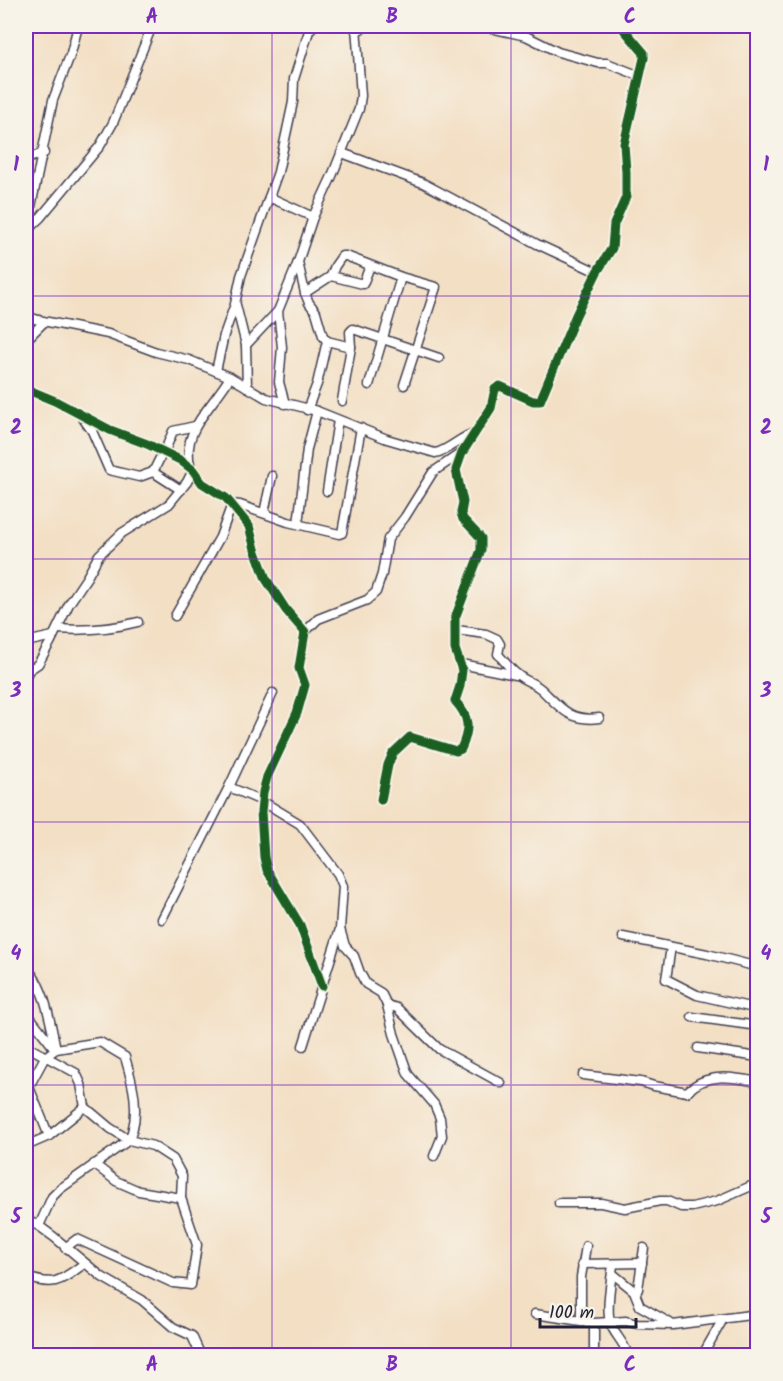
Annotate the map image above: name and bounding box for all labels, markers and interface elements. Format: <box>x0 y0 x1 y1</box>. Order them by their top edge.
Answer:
text: A <box>146 2 158 34</box>
text: B <box>386 2 398 34</box>
text: C <box>624 2 636 34</box>
text: 1 <box>13 150 19 182</box>
text: 1 <box>763 150 769 182</box>
text: 2 <box>10 413 22 445</box>
text: 2 <box>760 413 772 445</box>
text: 3 <box>10 676 22 708</box>
text: 3 <box>760 676 772 708</box>
text: 4 <box>11 939 22 971</box>
text: 4 <box>761 939 772 971</box>
text: 5 <box>10 1202 23 1234</box>
text: 5 <box>760 1202 773 1234</box>
scale bar <box>540 1291 636 1329</box>
text: 100 m <box>549 1299 594 1328</box>
text: A <box>146 1350 158 1381</box>
text: B <box>386 1350 398 1381</box>
text: C <box>624 1350 636 1381</box>

